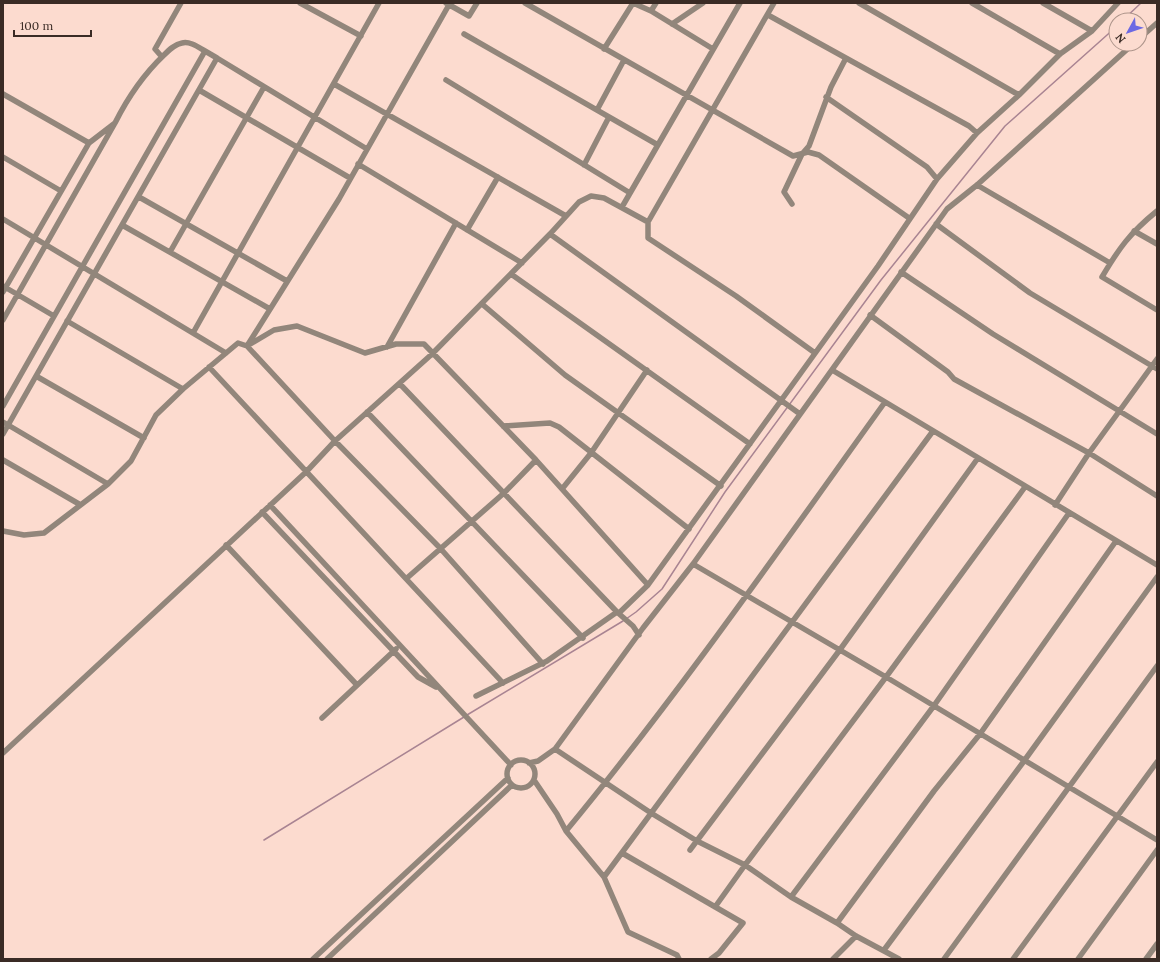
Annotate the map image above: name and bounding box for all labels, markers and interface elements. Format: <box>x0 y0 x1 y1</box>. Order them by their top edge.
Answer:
scale bar <box>14 12 91 38</box>
north arrow <box>1108 12 1148 52</box>
text: 100 m <box>20 18 53 33</box>
text: N <box>1112 30 1128 46</box>

